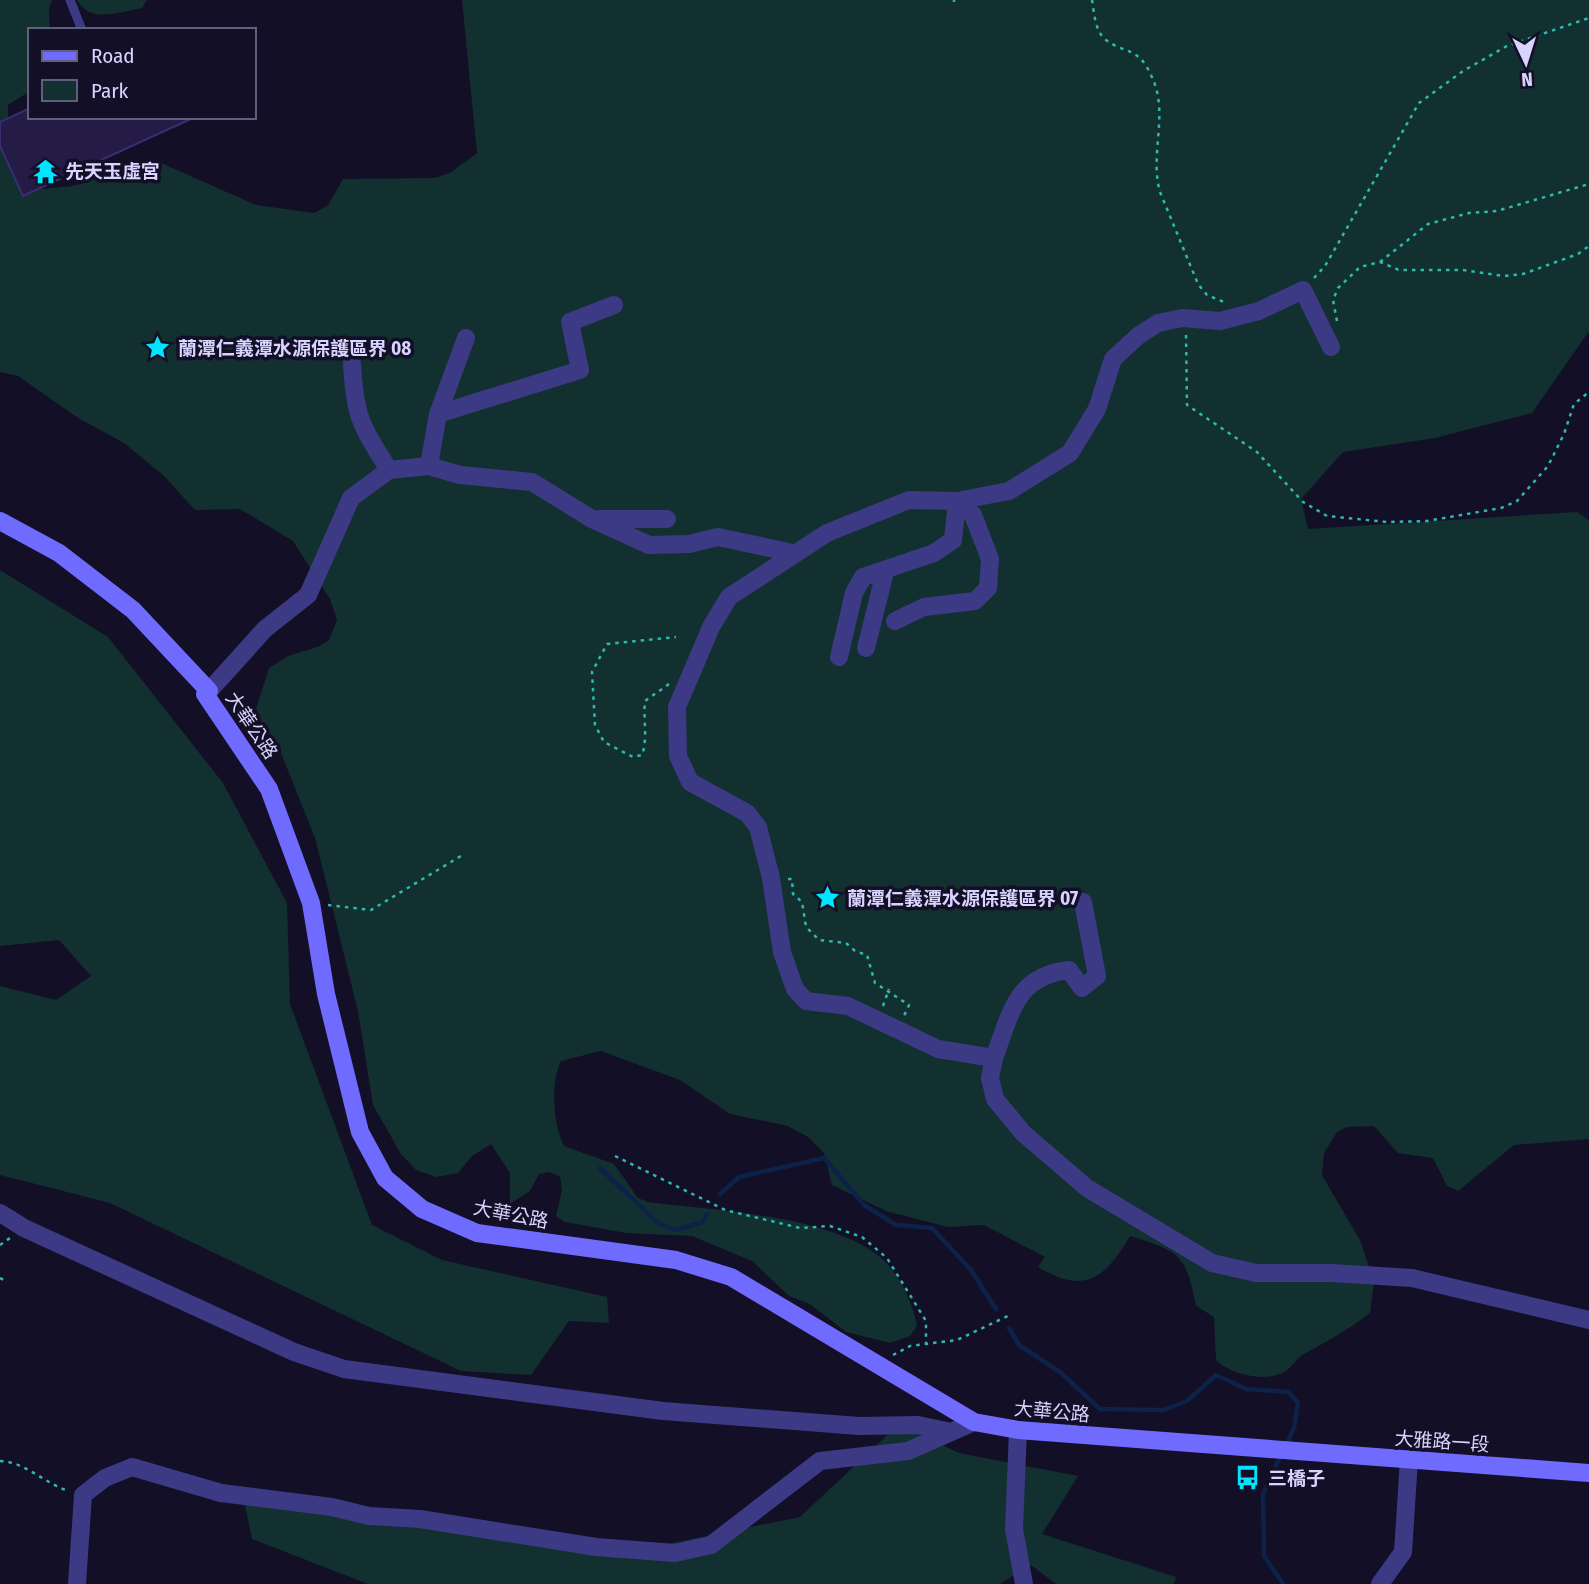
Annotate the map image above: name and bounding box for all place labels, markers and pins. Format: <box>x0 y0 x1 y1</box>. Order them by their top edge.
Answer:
temple icon: 先天玉虛宮 <box>31 157 59 185</box>
place label: 先天玉虛宮 <box>65 160 160 183</box>
place icon: 蘭潭仁義潭水源保護區界 08 <box>144 334 172 362</box>
place label: 蘭潭仁義潭水源保護區界 08 <box>178 337 411 360</box>
place icon: 蘭潭仁義潭水源保護區界 07 <box>813 884 841 912</box>
place label: 蘭潭仁義潭水源保護區界 07 <box>847 887 1078 910</box>
bus stop icon: 三橋子 <box>1234 1464 1262 1492</box>
place label: 三橋子 <box>1268 1467 1325 1490</box>

